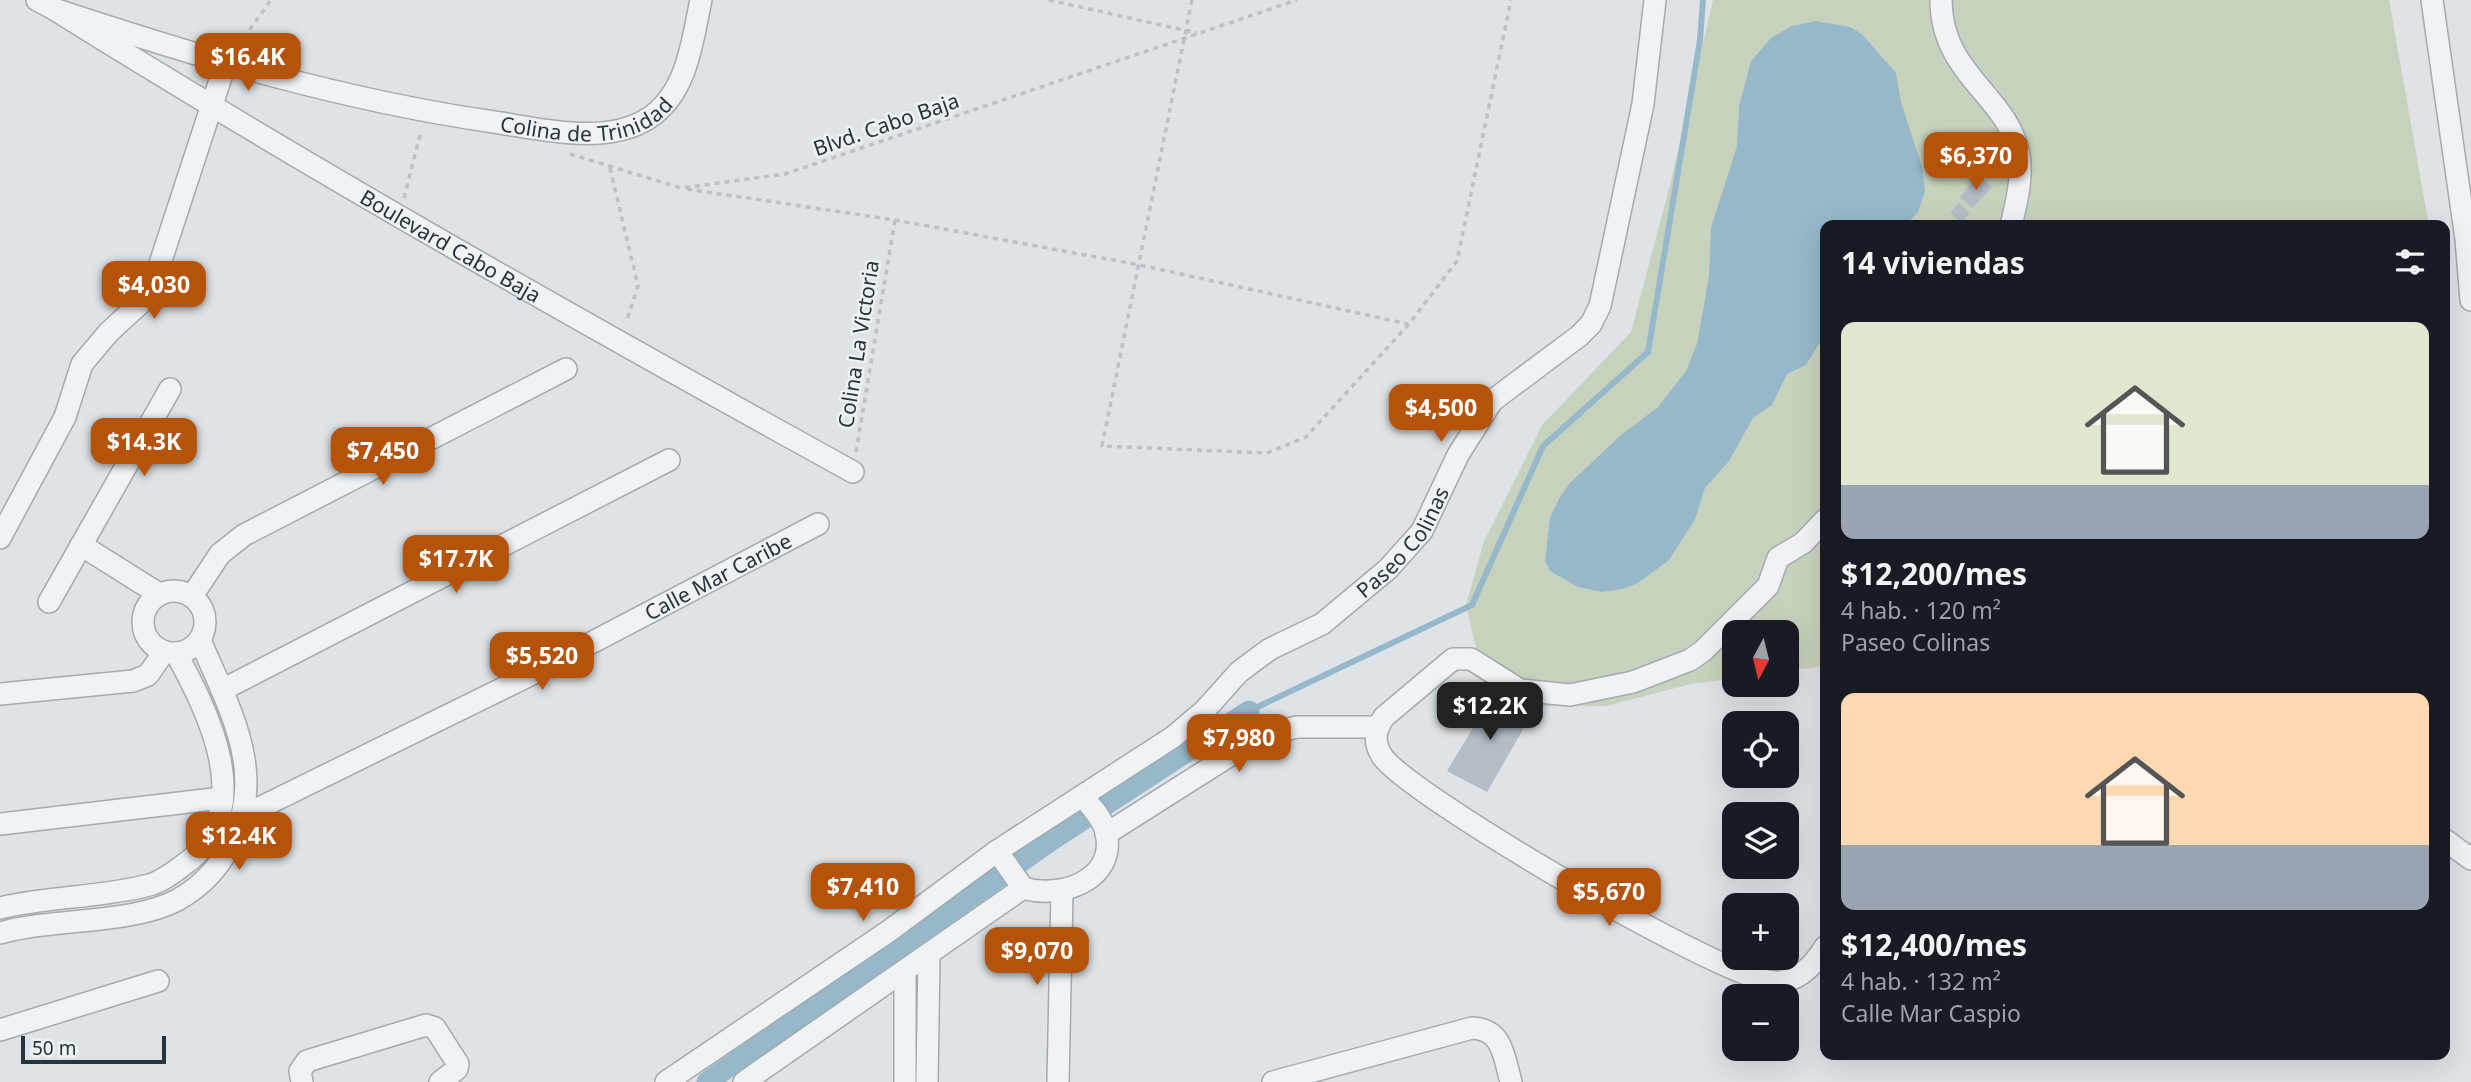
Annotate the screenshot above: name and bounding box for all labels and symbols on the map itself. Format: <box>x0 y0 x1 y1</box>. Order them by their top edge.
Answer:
pin: $16.4K <box>191 34 305 93</box>
street label: Blvd. Cabo Baja <box>809 86 963 162</box>
street label: Colina de Trinidad <box>498 91 679 148</box>
pin: $6,370 <box>1919 132 2033 192</box>
street label: Boulevard Cabo Baja <box>355 183 546 309</box>
street label: Colina La Victoria <box>831 258 885 430</box>
pin: $4,030 <box>97 262 211 321</box>
pin: $4,500 <box>1384 384 1498 444</box>
pin: $14.3K <box>87 419 201 478</box>
pin: $7,450 <box>326 428 440 487</box>
street label: Paseo Colinas <box>1350 482 1455 604</box>
street label: Calle Mar Caribe <box>640 526 796 627</box>
pin: $17.7K <box>399 536 513 595</box>
north arrow <box>1722 620 1799 696</box>
pin: $5,520 <box>485 632 599 692</box>
pin: $12.2K <box>1433 682 1547 742</box>
pin: $7,980 <box>1182 714 1296 774</box>
pin: $12.4K <box>182 812 296 872</box>
pin: $7,410 <box>806 864 920 923</box>
pin: $5,670 <box>1552 869 1666 928</box>
pin: $9,070 <box>980 928 1094 987</box>
scale bar <box>21 1033 166 1065</box>

